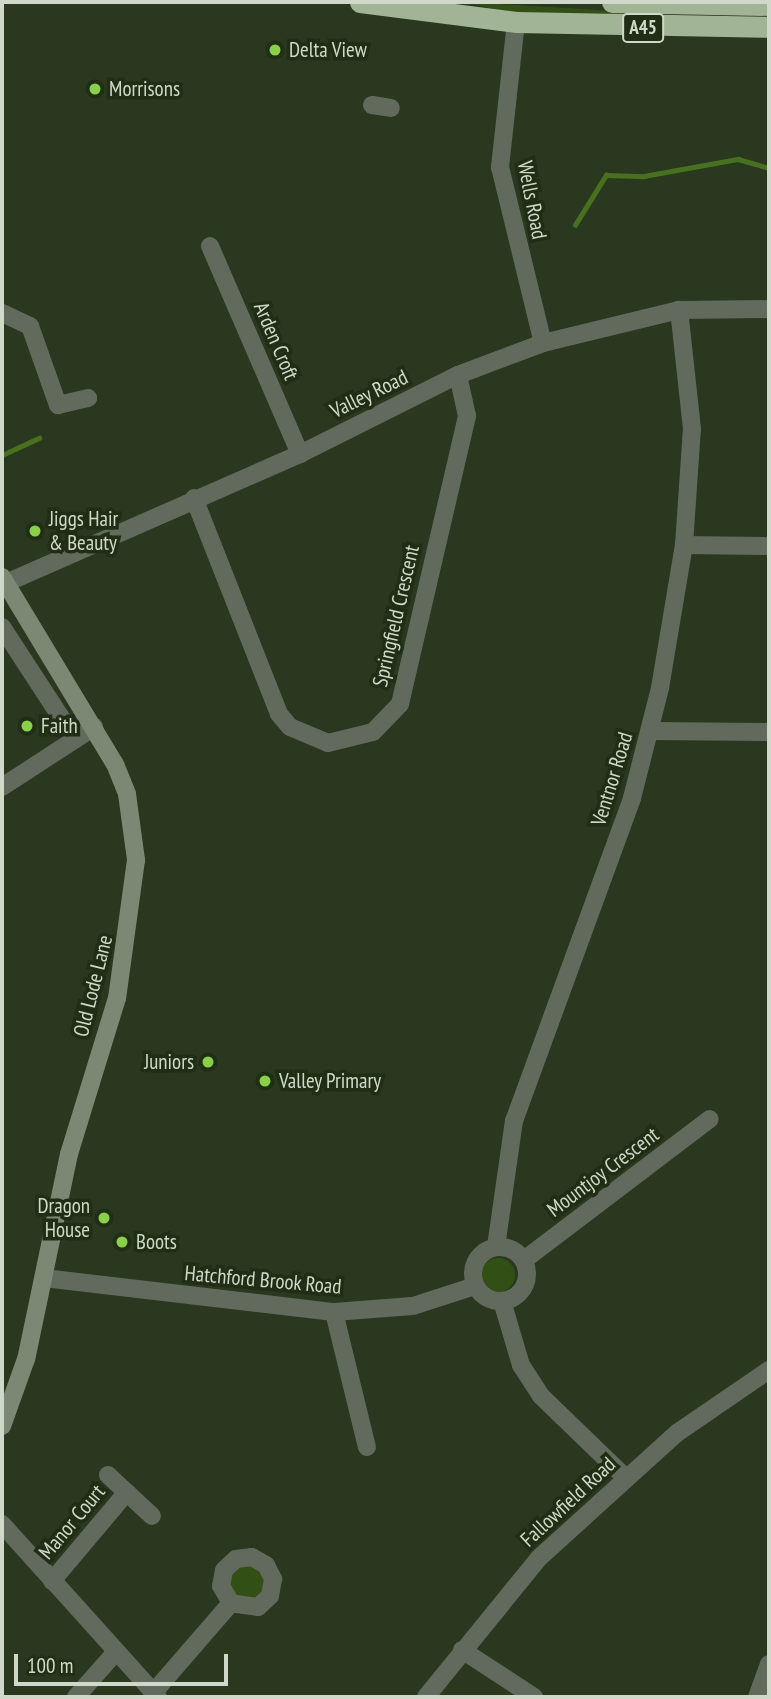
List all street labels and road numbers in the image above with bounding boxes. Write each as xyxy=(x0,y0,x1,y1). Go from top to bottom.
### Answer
road number: A45 xyxy=(622,12,664,44)
street label: Wells Road xyxy=(512,159,552,241)
street label: Arden Croft xyxy=(248,298,304,384)
street label: Valley Road xyxy=(326,364,412,424)
street label: Springfield Crescent xyxy=(367,543,425,689)
street label: Ventnor Road xyxy=(586,729,638,829)
street label: Old Lode Lane xyxy=(68,933,118,1039)
street label: Mountjoy Crescent xyxy=(542,1122,664,1222)
street label: Hatchford Brook Road xyxy=(183,1261,343,1299)
street label: Fallowfield Road xyxy=(515,1452,621,1552)
street label: Manor Court xyxy=(34,1480,110,1564)

